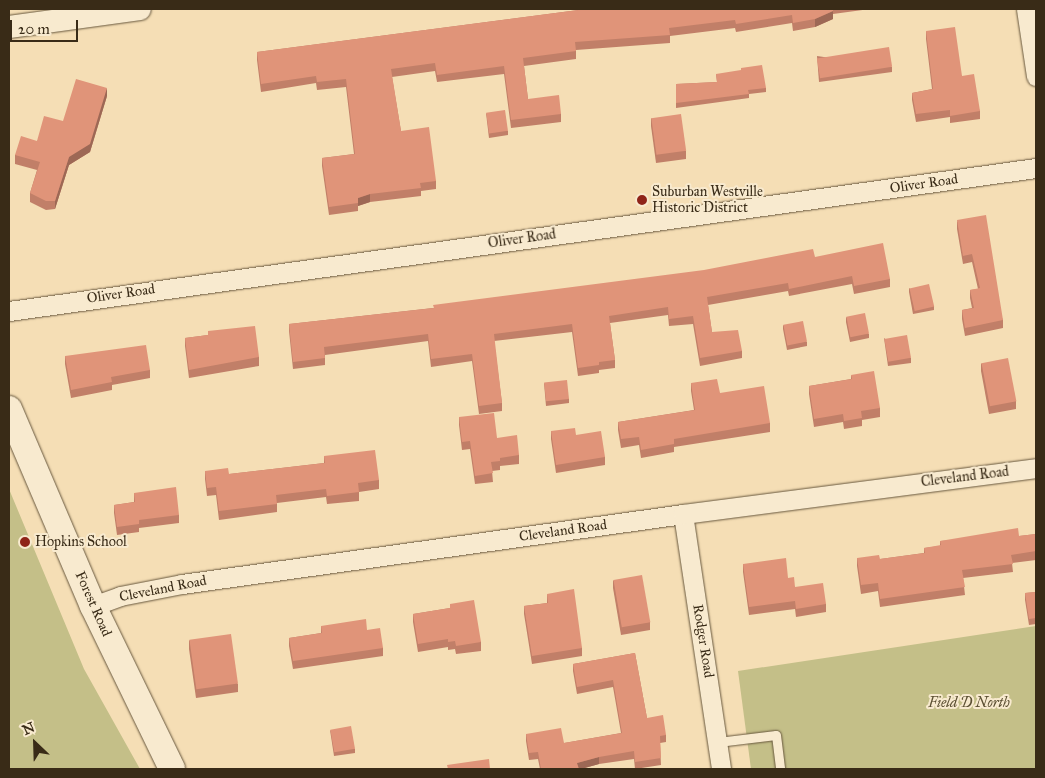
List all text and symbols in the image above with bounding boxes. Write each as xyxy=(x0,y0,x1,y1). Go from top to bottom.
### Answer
scale bar xyxy=(12,10,80,42)
text: 20 m xyxy=(18,20,50,38)
street label: Oliver Road xyxy=(889,171,959,197)
place label: Suburban Westville Historic District xyxy=(652,184,763,216)
marker: Suburban Westville Historic District xyxy=(636,194,648,206)
street label: Oliver Road xyxy=(487,226,557,252)
street label: Oliver Road xyxy=(86,281,156,307)
street label: Cleveland Road xyxy=(920,463,1010,491)
street label: Cleveland Road xyxy=(518,517,608,545)
place label: Hopkins School xyxy=(35,534,127,550)
marker: Hopkins School xyxy=(19,536,31,548)
street label: Forest Road xyxy=(71,569,115,639)
street label: Cleveland Road xyxy=(118,572,208,606)
street label: Rodger Road xyxy=(689,603,717,679)
park label: Field D North xyxy=(928,695,1010,711)
north arrow xyxy=(10,718,60,768)
text: N xyxy=(20,719,38,739)

